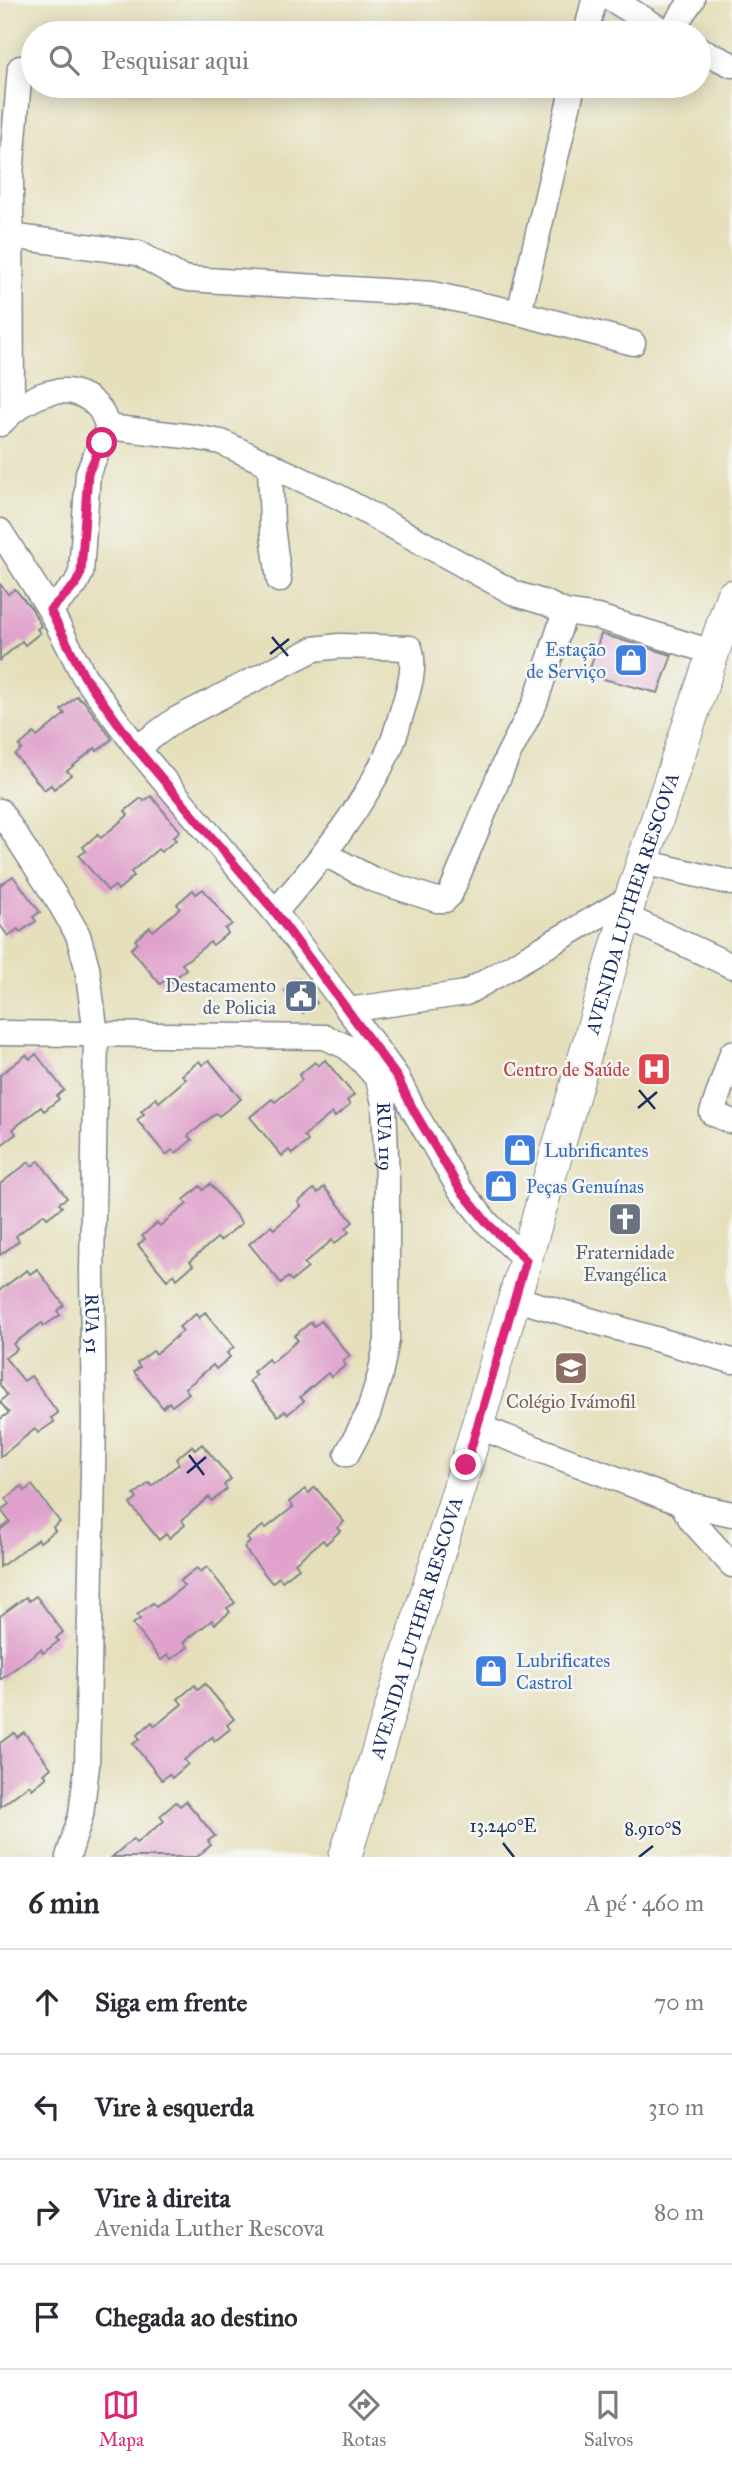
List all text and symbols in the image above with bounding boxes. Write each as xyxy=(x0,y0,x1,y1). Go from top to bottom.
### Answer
search box xyxy=(21,21,711,98)
icon: search xyxy=(45,41,83,79)
text: Pesquisar aqui xyxy=(101,44,249,76)
route start xyxy=(86,427,117,458)
place label: Estação de Serviço xyxy=(526,638,606,683)
shop icon: Estação de Serviço xyxy=(612,641,650,679)
street label: AVENIDA LUTHER RESCOVA xyxy=(580,769,684,1038)
place label: Destacamento de Policia xyxy=(165,974,277,1019)
public building icon: Destacamento de Policia xyxy=(282,977,320,1015)
hospital icon: Centro de Saúde xyxy=(635,1050,673,1088)
place label: Centro de Saúde xyxy=(503,1058,630,1081)
street label: RUA 119 xyxy=(372,1102,398,1171)
shop icon: Lubrificantes xyxy=(501,1131,539,1169)
place label: Lubrificantes xyxy=(544,1139,649,1162)
shop icon: Peças Genuínas xyxy=(482,1167,520,1205)
place label: Peças Genuínas xyxy=(526,1175,644,1198)
church icon: Fraternidade Evangélica xyxy=(606,1200,644,1238)
place label: Fraternidade Evangélica xyxy=(575,1241,675,1287)
street label: RUA 51 xyxy=(80,1293,104,1354)
school or university icon: Colégio Ivámofil xyxy=(552,1349,590,1387)
place label: Colégio Ivámofil xyxy=(506,1390,637,1414)
route end xyxy=(450,1449,481,1480)
street label: AVENIDA LUTHER RESCOVA xyxy=(365,1494,468,1763)
place label: Lubrificates Castrol xyxy=(516,1649,610,1694)
shop icon: Lubrificates Castrol xyxy=(472,1652,510,1690)
text: 13.240°E xyxy=(470,1815,537,1837)
text: 8.910°S xyxy=(624,1818,682,1840)
text: 6 min xyxy=(28,1885,100,1921)
text: A pé · 460 m xyxy=(585,1889,704,1917)
icon: ahead xyxy=(28,1983,66,2021)
text: Siga em frente xyxy=(95,1986,247,2018)
text: 70 m xyxy=(654,1988,704,2016)
icon: left xyxy=(28,2088,66,2126)
text: Vire à esquerda xyxy=(95,2091,254,2123)
text: 310 m xyxy=(648,2093,704,2121)
text: Vire à direita xyxy=(95,2182,231,2214)
icon: right xyxy=(28,2193,66,2231)
text: 80 m xyxy=(654,2198,704,2226)
text: Avenida Luther Rescova xyxy=(95,2214,324,2242)
icon: arrive xyxy=(28,2298,66,2336)
text: Chegada ao destino xyxy=(95,2301,298,2333)
tab: Mapa xyxy=(99,2386,144,2451)
tab: Rotas xyxy=(342,2386,386,2451)
tab: Salvos xyxy=(584,2386,633,2451)

